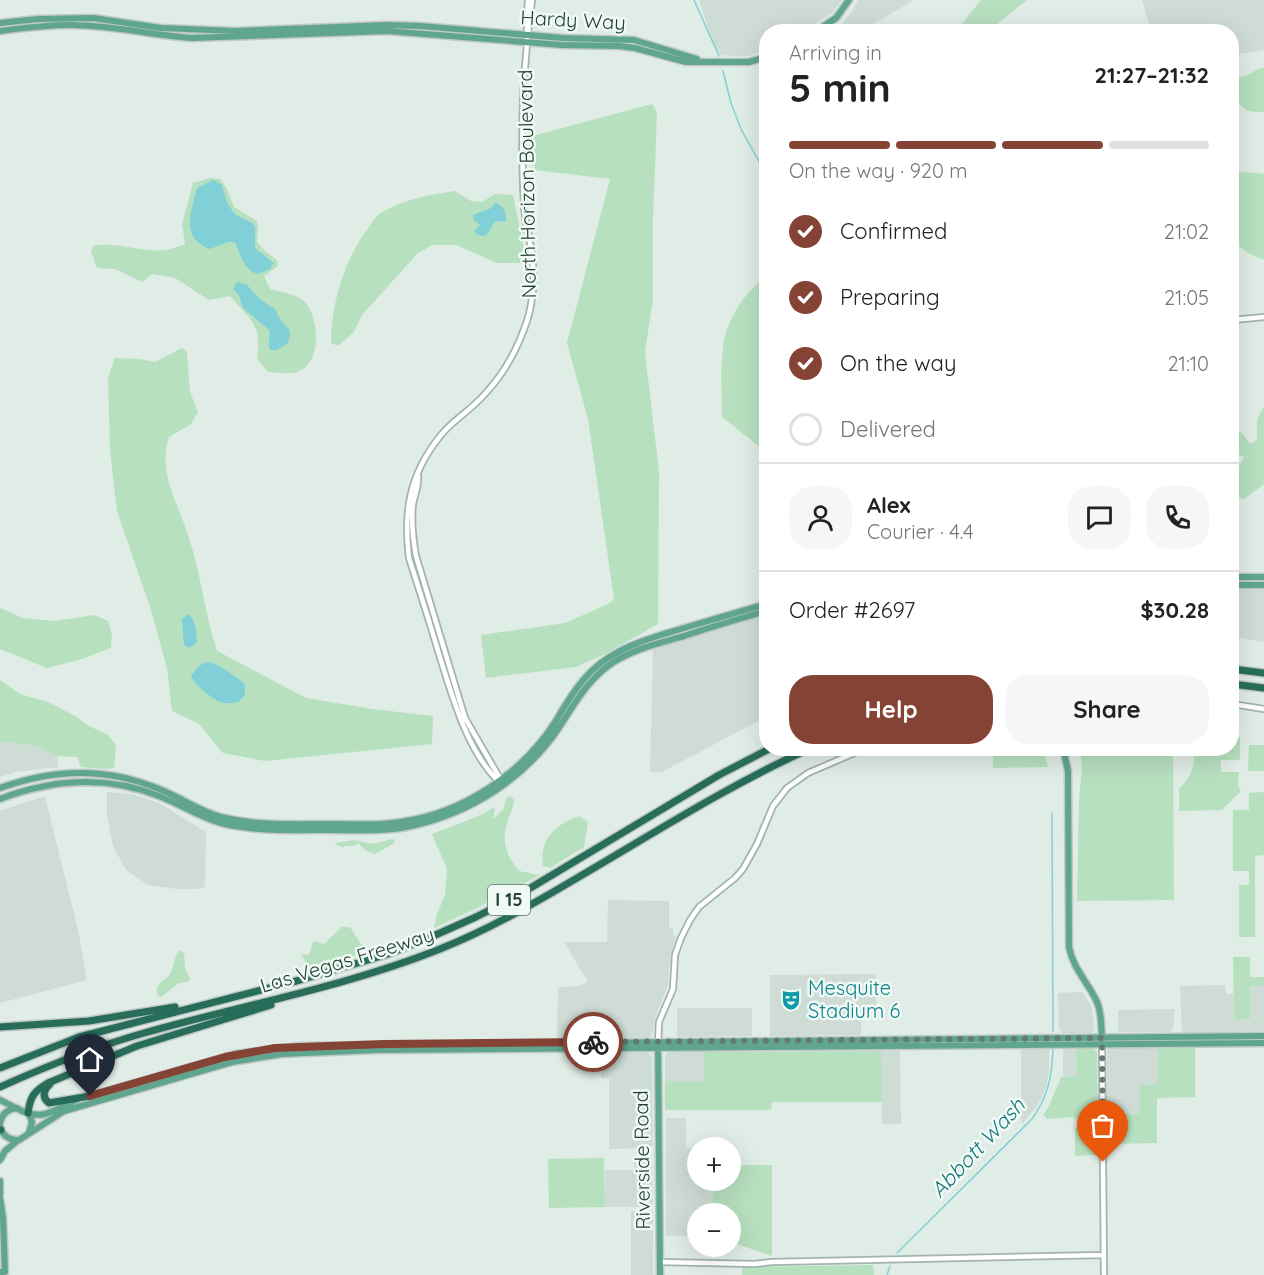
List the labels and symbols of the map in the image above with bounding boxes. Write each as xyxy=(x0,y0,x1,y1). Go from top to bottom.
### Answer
street label: Hardy Way xyxy=(520,4,626,35)
street label: North Horizon Boulevard xyxy=(512,69,541,299)
road number: I 15 xyxy=(488,885,530,915)
street label: Las Vegas Freeway xyxy=(257,921,437,998)
place label: Mesquite Stadium 6 xyxy=(808,975,901,1023)
theatre icon: Mesquite Stadium 6 xyxy=(779,988,803,1012)
courier xyxy=(563,1012,623,1072)
pin xyxy=(64,1034,115,1096)
street label: Riverside Road xyxy=(628,1090,655,1230)
water label: Abbott Wash xyxy=(925,1091,1031,1202)
pin xyxy=(1077,1100,1128,1162)

